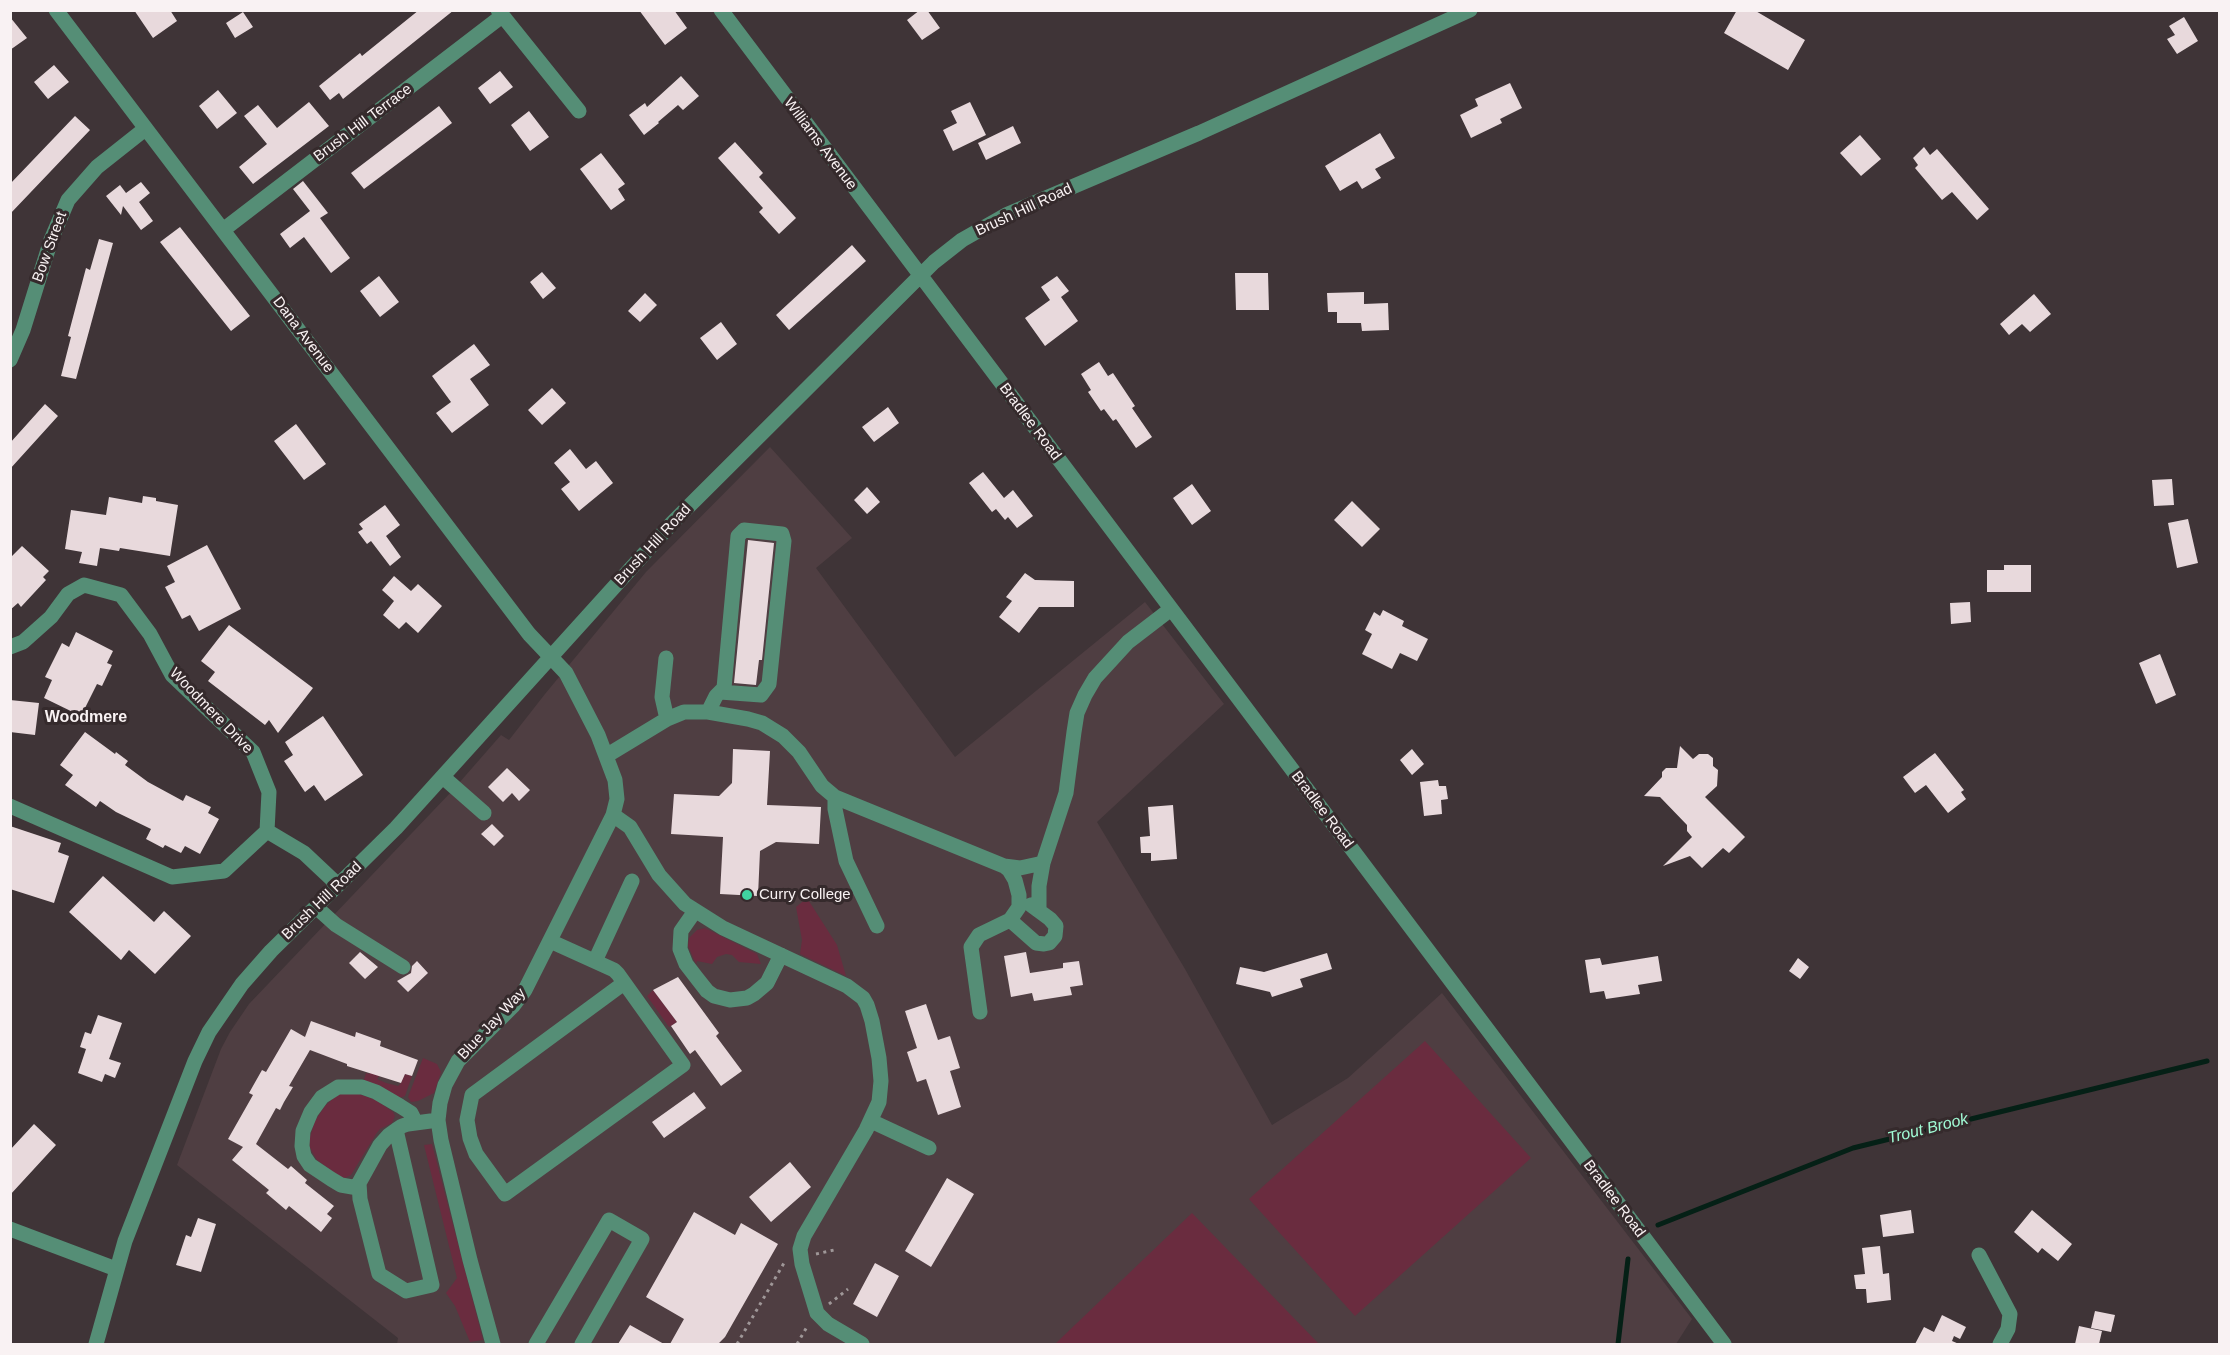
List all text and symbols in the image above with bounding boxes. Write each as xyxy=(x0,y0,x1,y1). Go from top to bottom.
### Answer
street label: Brush Hill Terrace xyxy=(310,80,416,166)
street label: Williams Avenue xyxy=(780,94,860,194)
street label: Brush Hill Road xyxy=(973,180,1075,240)
street label: Bow Street xyxy=(29,209,71,285)
street label: Dana Avenue xyxy=(269,293,337,377)
street label: Bradlee Road xyxy=(995,380,1065,464)
street label: Brush Hill Road xyxy=(611,501,695,589)
street label: Woodmere Drive xyxy=(166,664,256,758)
district label: Woodmere xyxy=(45,708,127,728)
street label: Bradlee Road xyxy=(1287,768,1357,852)
street label: Brush Hill Road xyxy=(278,858,366,944)
place label: Curry College xyxy=(759,886,851,904)
marker: Curry College xyxy=(740,888,754,902)
street label: Blue Jay Way xyxy=(454,985,530,1063)
water label: Trout Brook xyxy=(1886,1110,1970,1148)
street label: Bradlee Road xyxy=(1579,1157,1649,1241)

